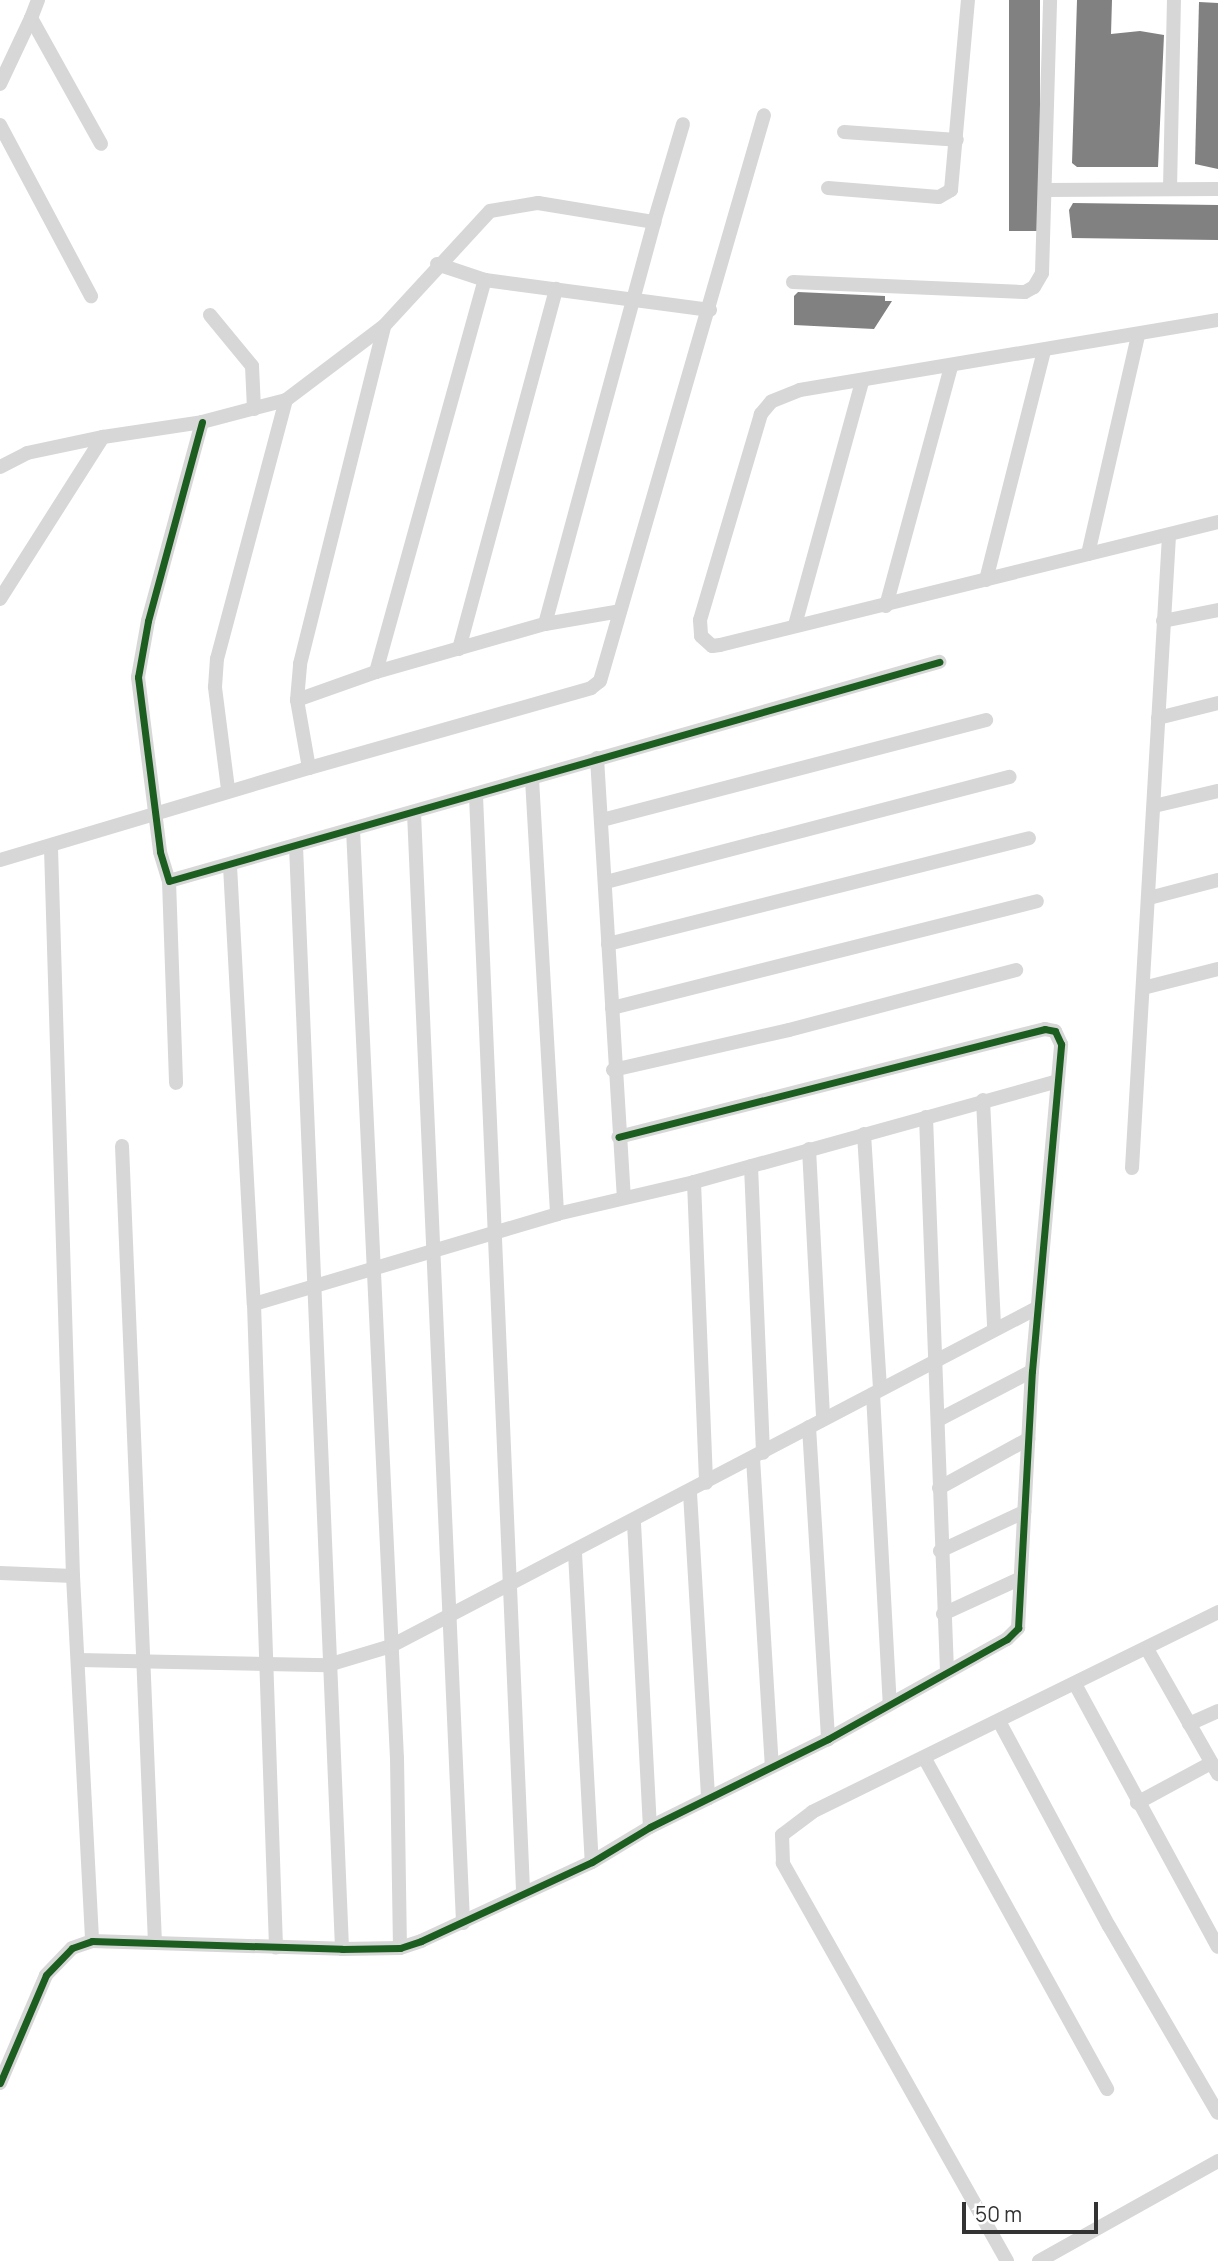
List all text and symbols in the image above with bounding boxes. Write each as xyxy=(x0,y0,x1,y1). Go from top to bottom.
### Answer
scale bar xyxy=(966,2188,1102,2232)
text: 50 m xyxy=(975,2200,1022,2228)

